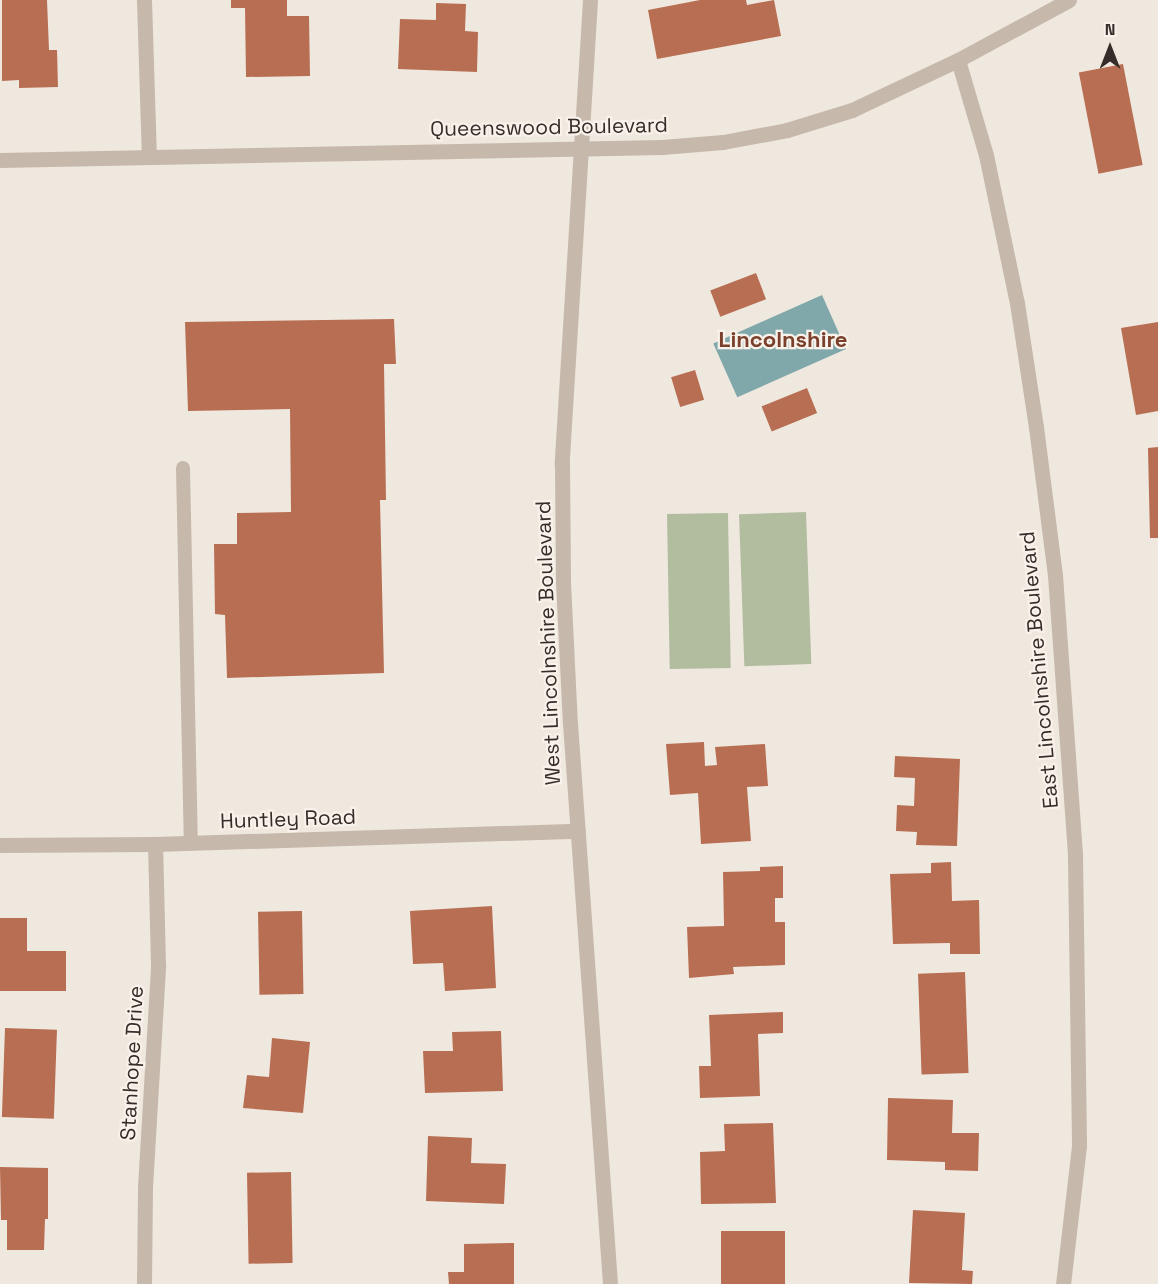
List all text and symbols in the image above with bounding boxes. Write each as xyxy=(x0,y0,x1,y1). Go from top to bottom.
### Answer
north arrow xyxy=(1080,18,1140,78)
text: N xyxy=(1105,19,1115,40)
street label: Queenswood Boulevard xyxy=(430,112,668,142)
district label: Lincolnshire xyxy=(718,327,848,353)
street label: West Lincolnshire Boulevard xyxy=(530,500,566,786)
street label: East Lincolnshire Boulevard xyxy=(1014,530,1064,810)
street label: Huntley Road xyxy=(219,804,357,834)
street label: Stanhope Drive xyxy=(115,985,149,1141)

